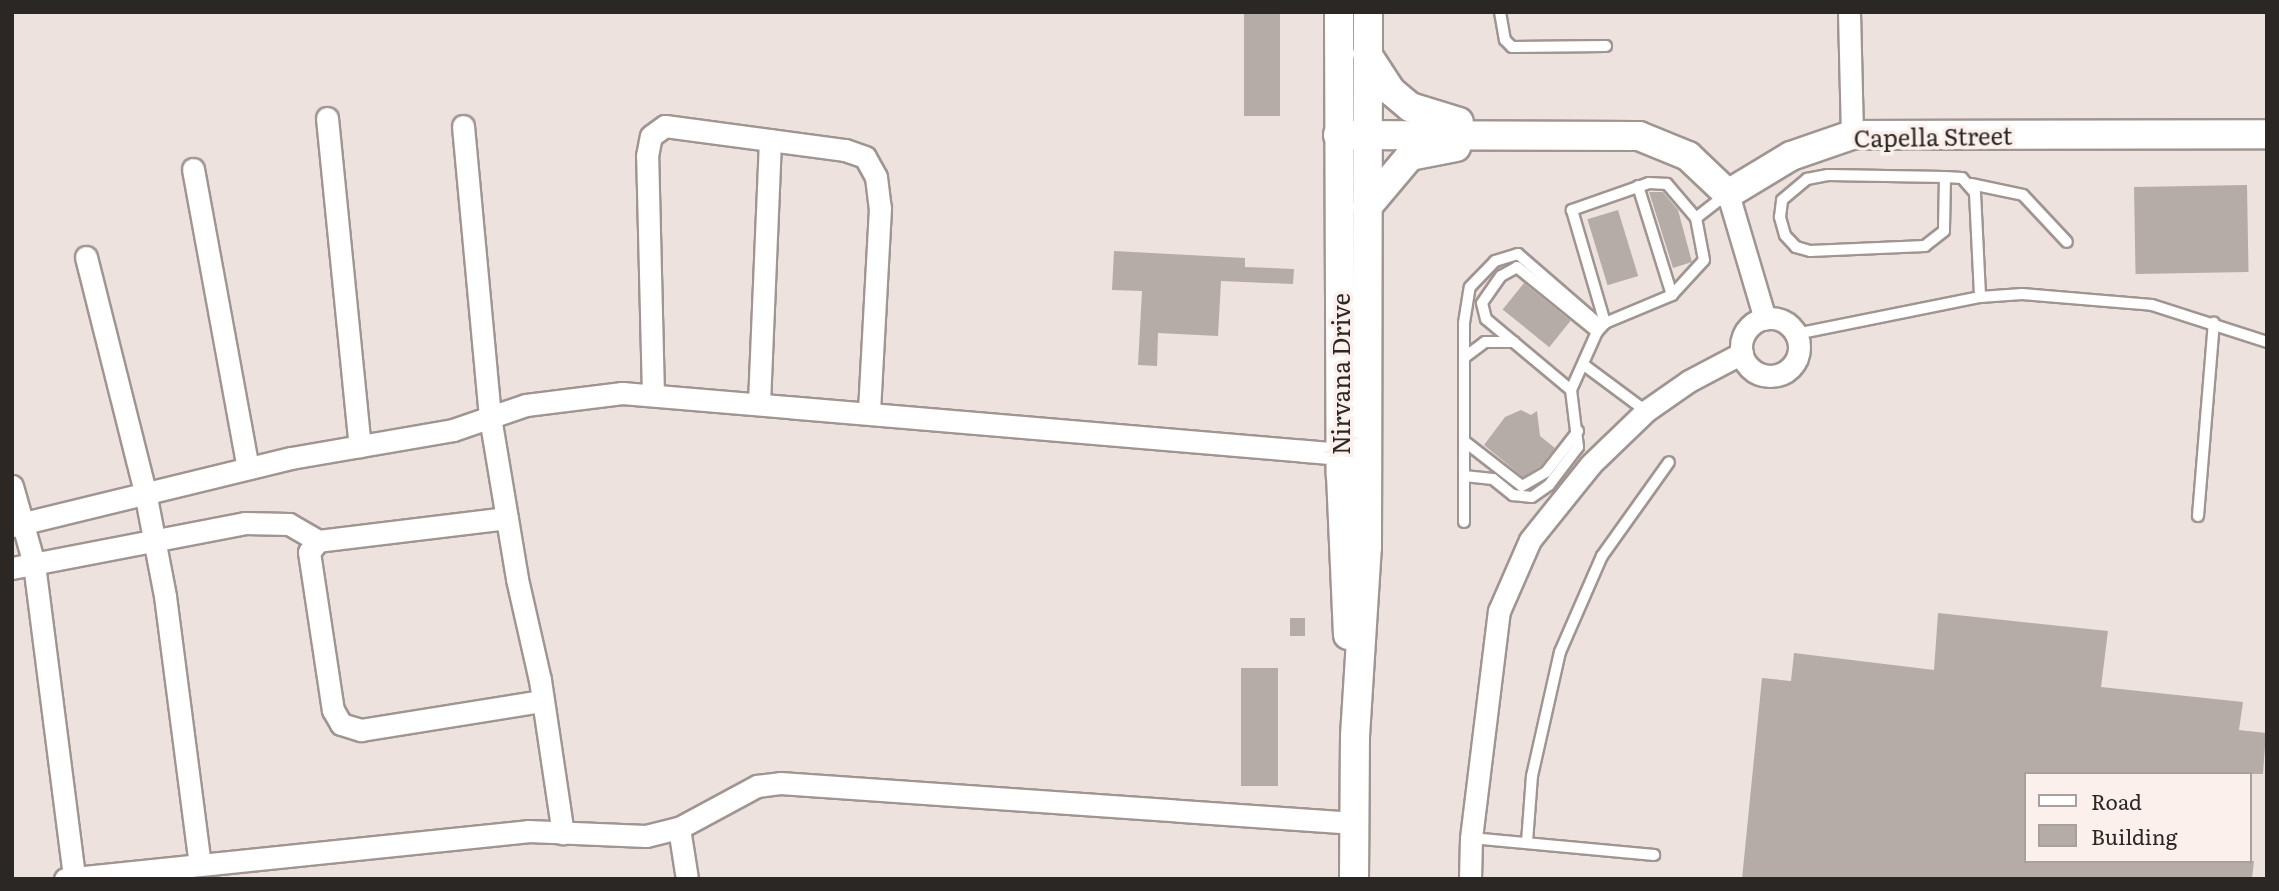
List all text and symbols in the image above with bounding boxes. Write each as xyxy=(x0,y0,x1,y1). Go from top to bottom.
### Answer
street label: Capella Street xyxy=(1853,120,2013,152)
street label: Nirvana Drive xyxy=(1326,293,1354,455)
legend xyxy=(2024,772,2251,863)
text: Road xyxy=(2091,785,2142,816)
text: Building xyxy=(2091,820,2177,851)

